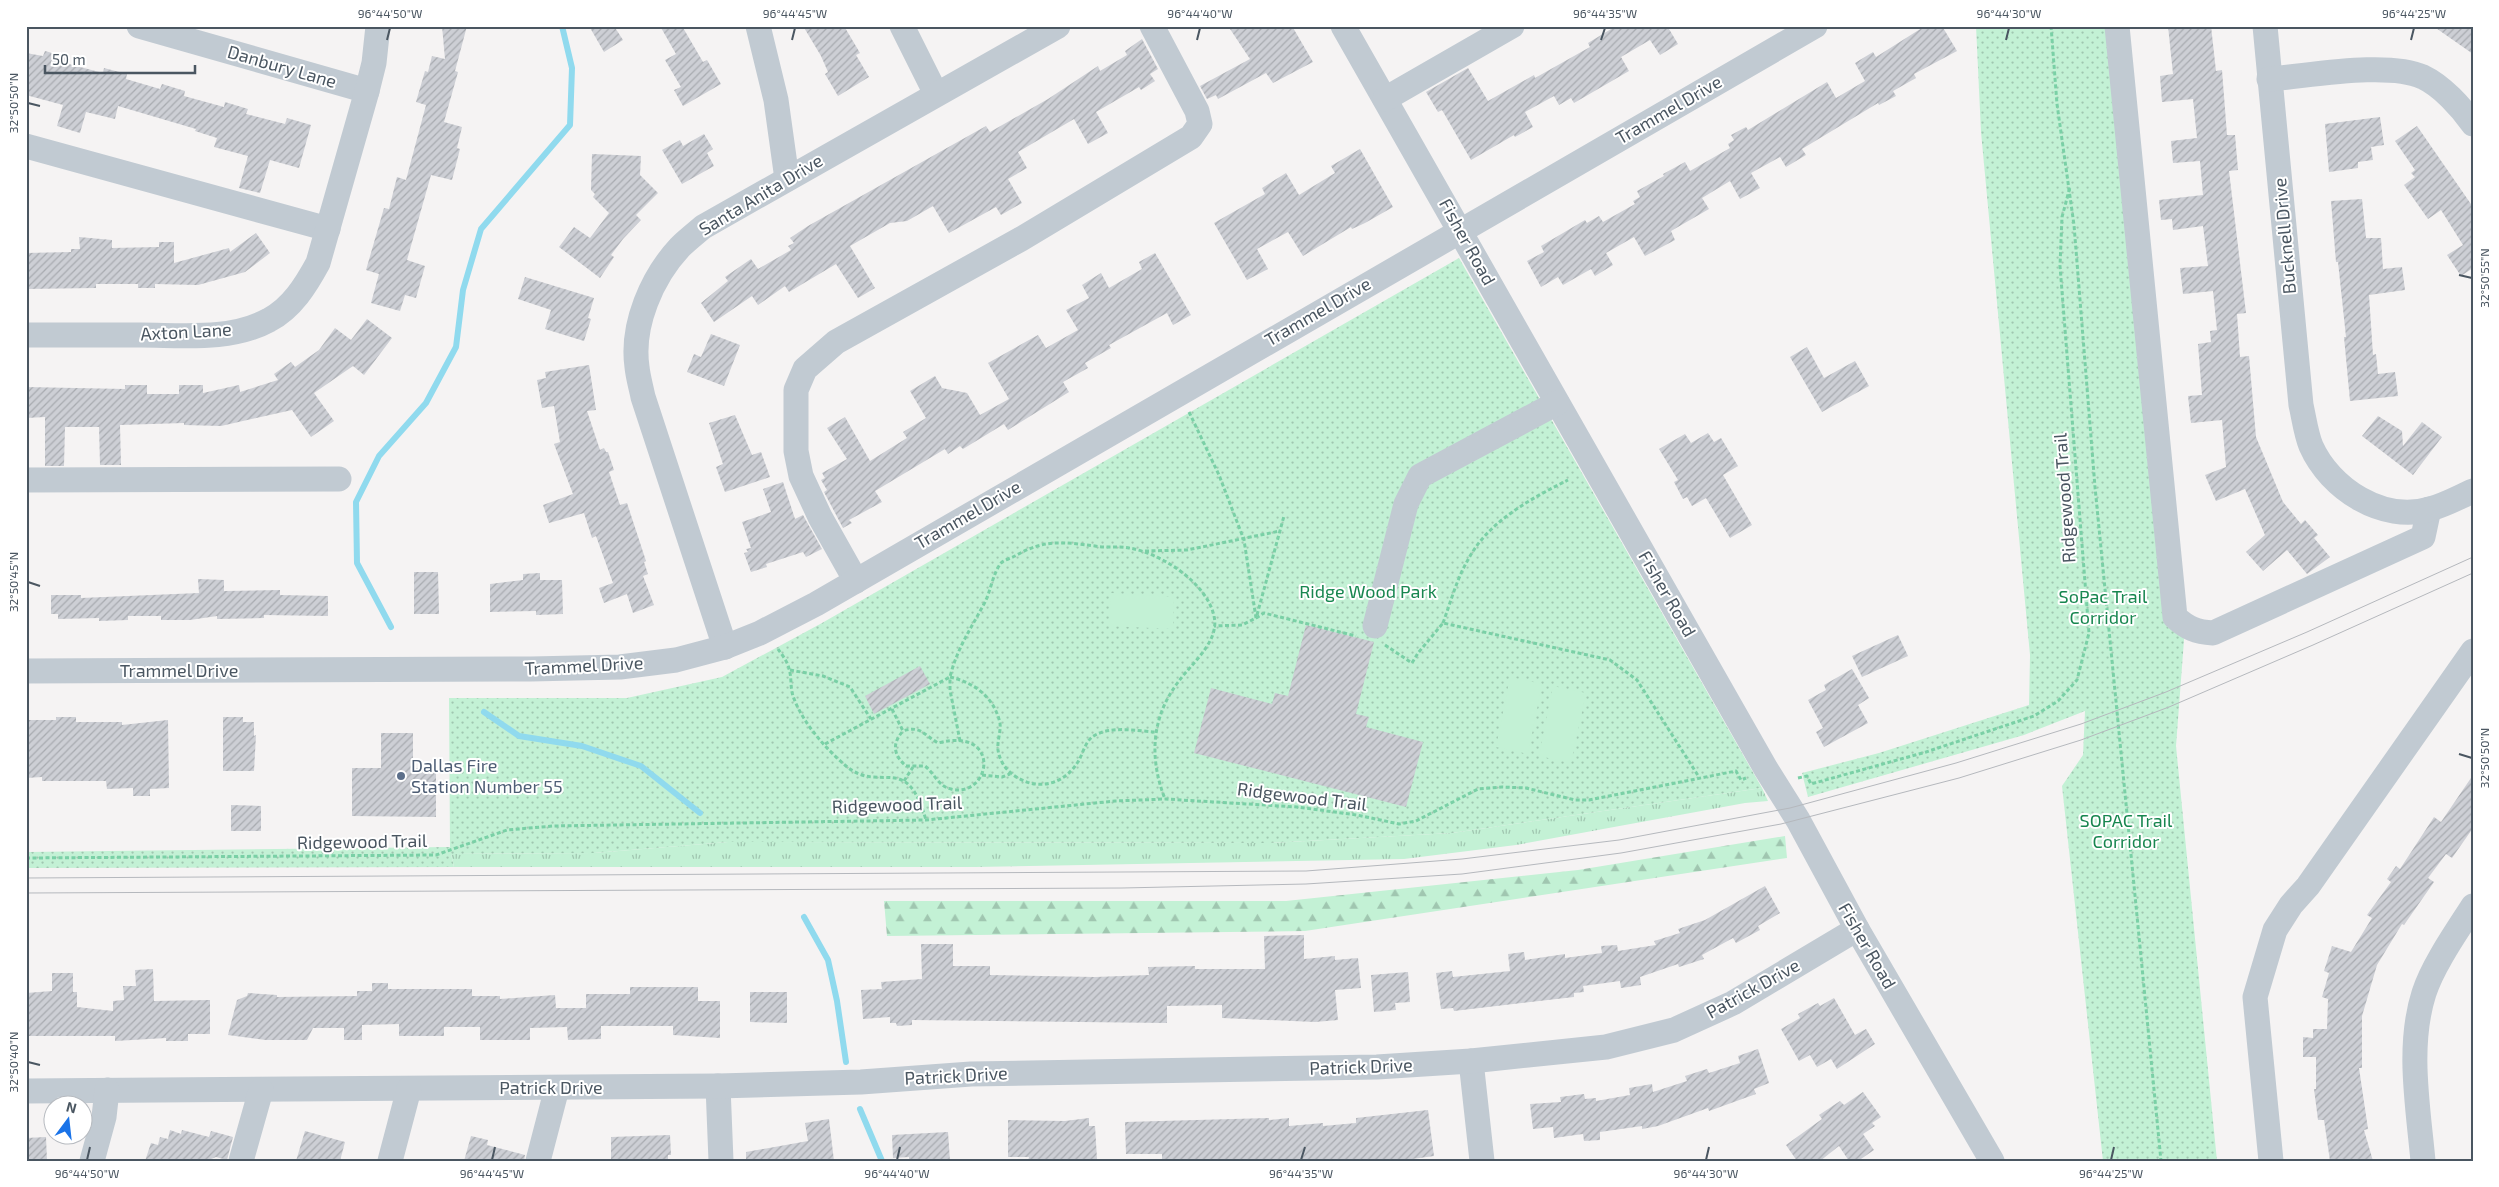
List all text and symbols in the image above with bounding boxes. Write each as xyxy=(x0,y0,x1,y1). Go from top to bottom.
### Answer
text: 96°44'50"W xyxy=(358,6,422,20)
text: 96°44'45"W xyxy=(763,6,827,20)
text: 96°44'40"W xyxy=(1167,6,1233,20)
text: 96°44'35"W xyxy=(1573,6,1637,20)
text: 96°44'30"W xyxy=(1977,6,2041,20)
text: 96°44'25"W xyxy=(2382,6,2446,20)
street label: Danbury Lane xyxy=(225,40,339,92)
scale bar xyxy=(45,42,195,74)
text: 50 m xyxy=(52,50,86,68)
street label: Trammel Drive xyxy=(1612,70,1725,148)
text: 32°50'50"N xyxy=(6,73,20,133)
street label: Santa Anita Drive xyxy=(695,149,826,240)
street label: Bucknell Drive xyxy=(2268,177,2300,295)
street label: Fisher Road xyxy=(1435,194,1501,289)
text: 32°50'55"N xyxy=(2477,248,2491,308)
street label: Trammel Drive xyxy=(1261,272,1374,350)
street label: Axton Lane xyxy=(140,318,232,344)
street label: Ridgewood Trail xyxy=(2048,432,2080,564)
street label: Trammel Drive xyxy=(911,475,1024,553)
street label: Fisher Road xyxy=(1634,547,1701,640)
text: 32°50'45"N xyxy=(6,552,20,612)
park label: Ridge Wood Park xyxy=(1299,580,1437,602)
park label: SoPac Trail Corridor xyxy=(2059,585,2148,628)
street label: Trammel Drive xyxy=(524,651,644,679)
street label: Trammel Drive xyxy=(120,659,238,681)
text: 32°50'50"N xyxy=(2477,728,2491,788)
place label: Dallas Fire Station Number 55 xyxy=(411,754,563,797)
marker: Dallas Fire Station Number 55 xyxy=(395,770,407,782)
street label: Ridgewood Trail xyxy=(1236,777,1369,815)
street label: Ridgewood Trail xyxy=(831,791,963,817)
park label: SOPAC Trail Corridor xyxy=(2080,809,2173,852)
street label: Ridgewood Trail xyxy=(297,829,428,853)
street label: Fisher Road xyxy=(1834,899,1901,992)
street label: Patrick Drive xyxy=(1702,953,1803,1023)
text: 32°50'40"N xyxy=(6,1031,20,1093)
street label: Patrick Drive xyxy=(1309,1053,1413,1079)
street label: Patrick Drive xyxy=(904,1061,1008,1089)
street label: Patrick Drive xyxy=(499,1076,603,1098)
north arrow xyxy=(42,1094,92,1144)
text: N xyxy=(64,1097,79,1116)
text: 96°44'50"W xyxy=(55,1166,119,1180)
text: 96°44'45"W xyxy=(460,1166,524,1180)
text: 96°44'40"W xyxy=(864,1166,930,1180)
text: 96°44'35"W xyxy=(1269,1166,1333,1180)
text: 96°44'30"W xyxy=(1674,1166,1738,1180)
text: 96°44'25"W xyxy=(2079,1166,2143,1180)

